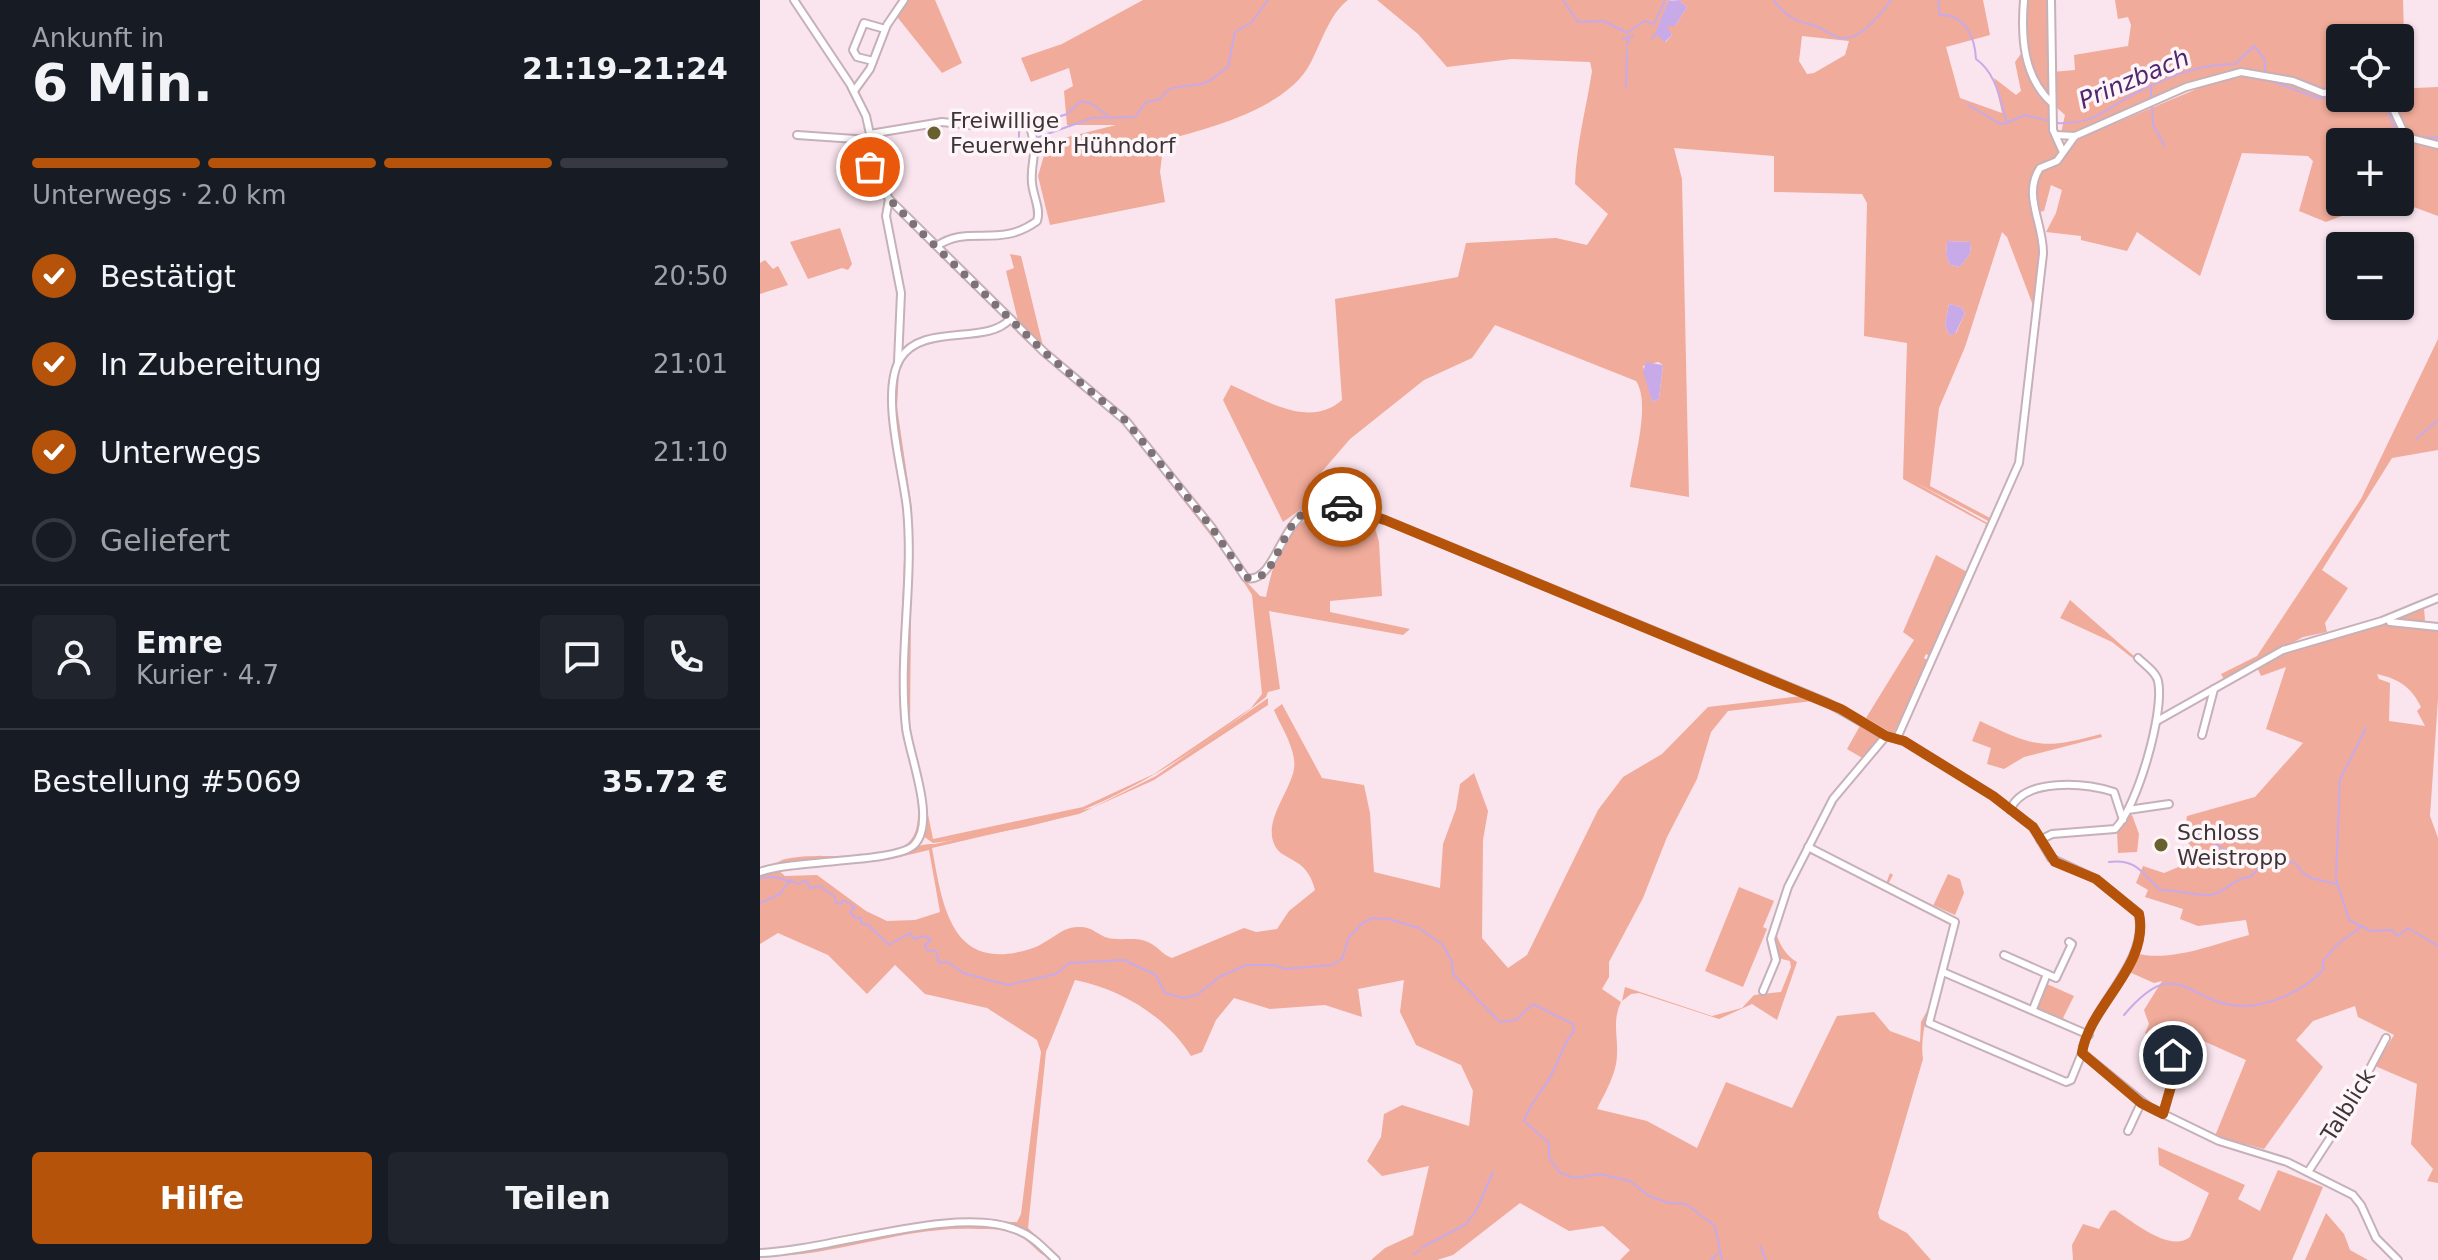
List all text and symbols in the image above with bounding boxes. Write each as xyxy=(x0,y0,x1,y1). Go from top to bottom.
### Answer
text: Ankunft in xyxy=(32,23,164,53)
map controls xyxy=(2326,24,2414,320)
button: locate xyxy=(2326,24,2414,112)
water label: Prinzbach xyxy=(2075,43,2193,115)
text: 21:19–21:24 xyxy=(522,51,728,86)
text: 6 Min. xyxy=(32,53,213,113)
place label: Freiwillige Feuerwehr Hühndorf xyxy=(950,108,1177,158)
marker: Freiwillige Feuerwehr Hühndorf xyxy=(925,124,943,142)
button: + xyxy=(2326,128,2414,216)
pin xyxy=(836,133,904,201)
icon: bag xyxy=(848,145,892,189)
text: Unterwegs · 2.0 km xyxy=(32,180,287,210)
button: − xyxy=(2326,232,2414,320)
icon: check xyxy=(32,254,76,298)
text: Bestätigt xyxy=(100,259,236,294)
text: 20:50 xyxy=(653,261,728,291)
icon: check xyxy=(32,342,76,386)
text: In Zubereitung xyxy=(100,347,322,382)
text: 21:01 xyxy=(653,349,728,379)
icon: check xyxy=(32,430,76,474)
text: Unterwegs xyxy=(100,435,261,470)
text: 21:10 xyxy=(653,437,728,467)
courier xyxy=(1302,467,1382,547)
icon: car xyxy=(1320,485,1364,529)
text: Geliefert xyxy=(100,523,230,558)
button: person xyxy=(32,615,116,699)
button: chat xyxy=(540,615,624,699)
button: phone xyxy=(644,615,728,699)
text: Emre xyxy=(136,625,223,660)
text: Kurier · 4.7 xyxy=(136,660,279,690)
text: Bestellung #5069 xyxy=(32,764,302,799)
text: 35.72 € xyxy=(602,764,728,799)
place label: Schloss Weistropp xyxy=(2177,820,2287,870)
marker: Schloss Weistropp xyxy=(2152,836,2170,854)
pin xyxy=(2139,1021,2207,1089)
icon: home xyxy=(2151,1033,2195,1077)
street label: Talblick xyxy=(2316,1064,2380,1147)
button: Hilfe xyxy=(32,1152,372,1244)
button: Teilen xyxy=(388,1152,728,1244)

